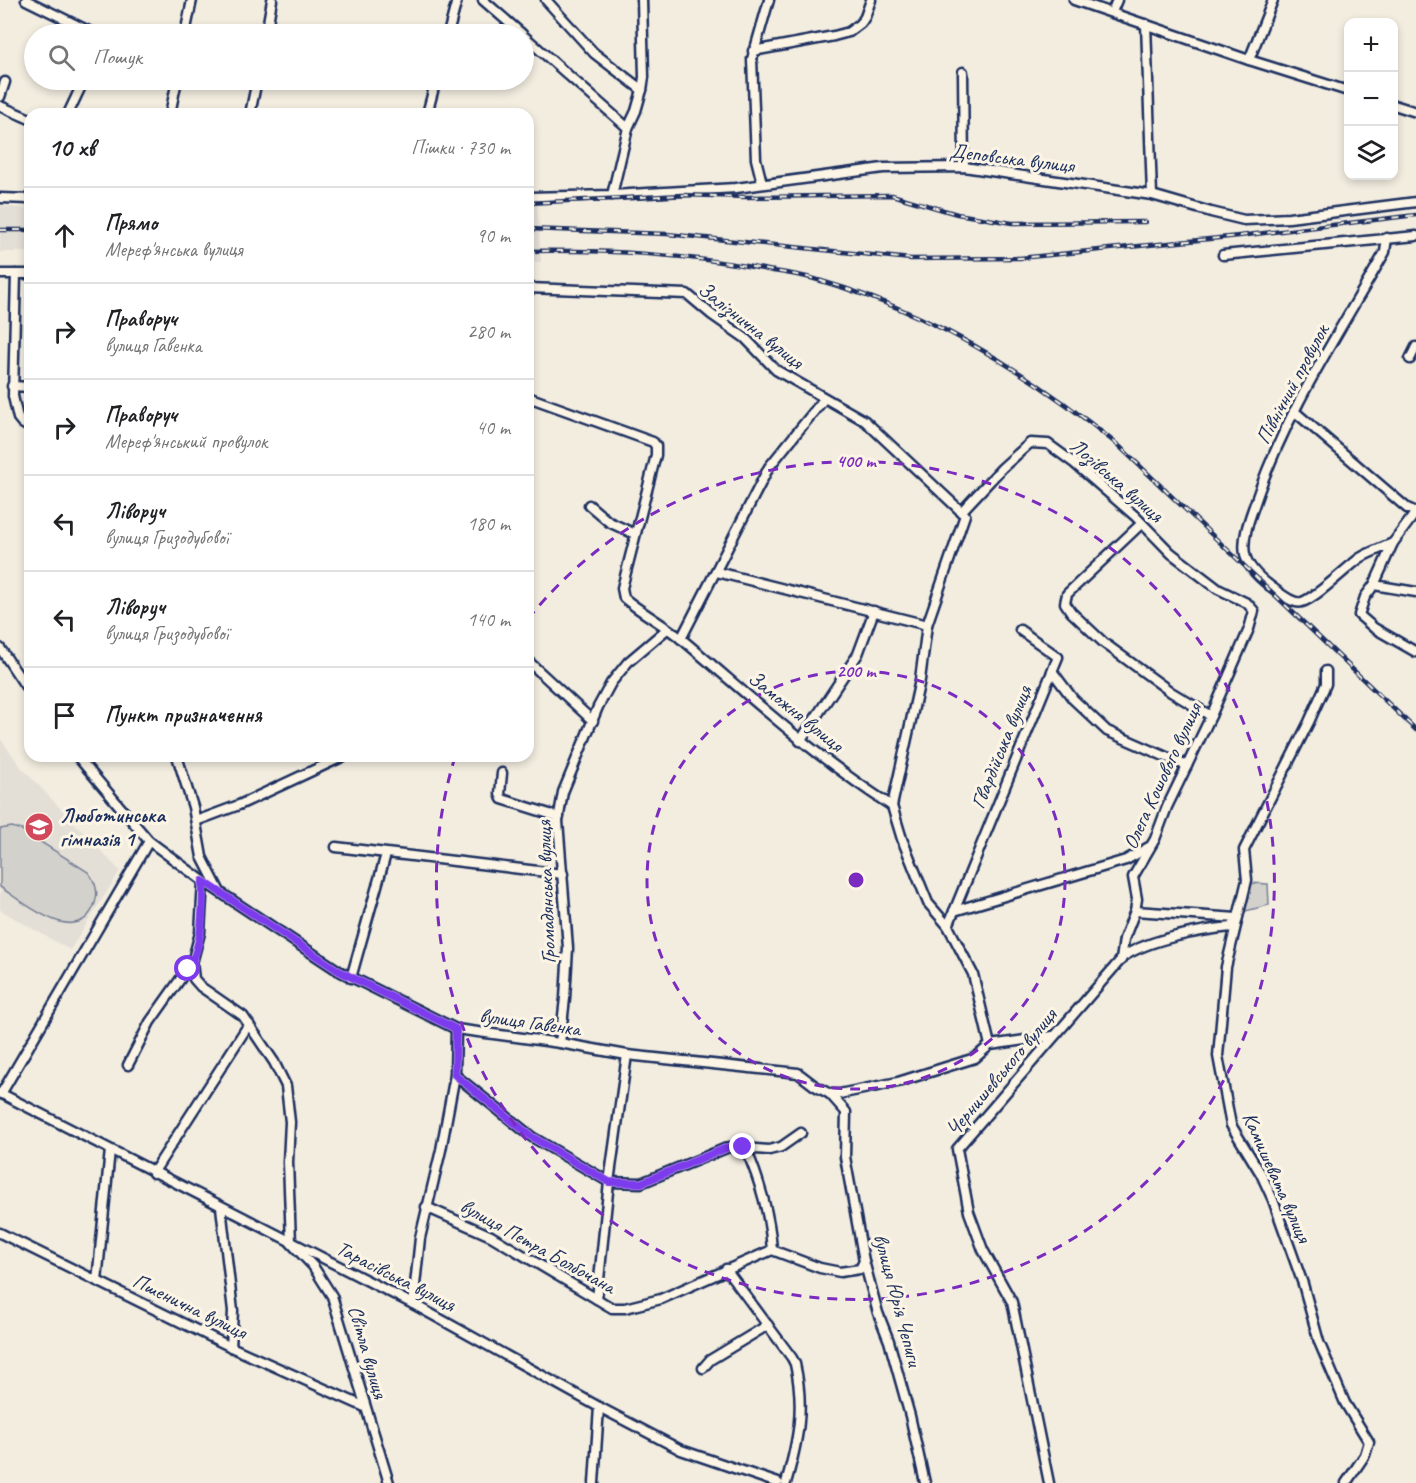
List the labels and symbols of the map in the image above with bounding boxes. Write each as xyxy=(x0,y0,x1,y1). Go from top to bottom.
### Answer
street label: Деповська вулиця xyxy=(948,137,1077,179)
street label: Залізнична вулиця xyxy=(693,276,810,376)
street label: Північний провулок xyxy=(1250,318,1335,448)
street label: Лозівська вулиця xyxy=(1064,432,1170,529)
text: 400 m xyxy=(837,450,877,472)
text: 200 m xyxy=(837,660,877,682)
street label: Заможня вулиця xyxy=(743,665,850,758)
street label: Гвардійська вулиця xyxy=(965,680,1038,812)
street label: Олега Кошового вулиця xyxy=(1117,697,1208,853)
place label: Люботинська гiмназiя 1 xyxy=(60,802,166,852)
school or university icon: Люботинська гiмназiя 1 xyxy=(23,811,55,843)
street label: Громадянська вулиця xyxy=(530,818,562,964)
centre of rings xyxy=(846,870,866,890)
route start xyxy=(174,955,200,981)
street label: вулиця Гавенка xyxy=(478,1002,584,1042)
street label: Чернишевського вулиця xyxy=(940,1002,1063,1141)
street label: Камишевата вулиця xyxy=(1237,1108,1318,1248)
route end xyxy=(729,1133,755,1159)
street label: вулиця Петра Болбочана xyxy=(456,1193,622,1301)
street label: вулиця Юрія Чепиги xyxy=(868,1231,928,1370)
street label: Тарасівська вулиця xyxy=(332,1235,461,1318)
street label: Пшенична вулиця xyxy=(129,1267,253,1346)
street label: Світла вулиця xyxy=(342,1302,394,1403)

